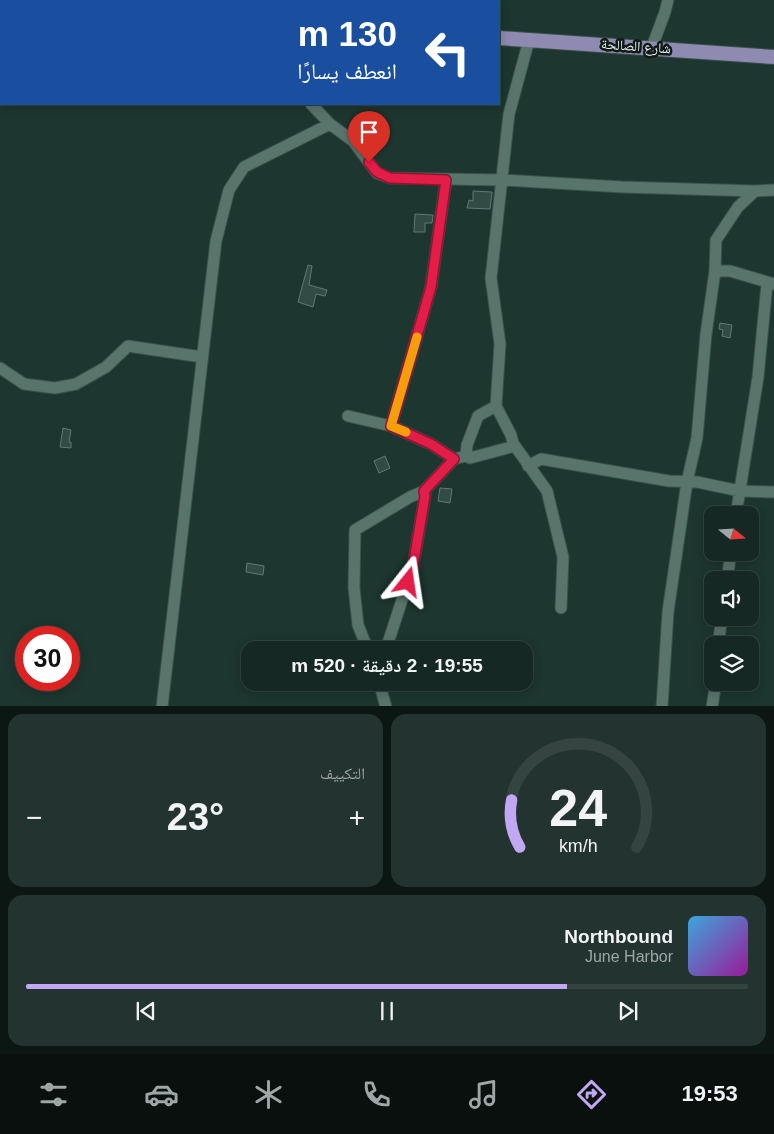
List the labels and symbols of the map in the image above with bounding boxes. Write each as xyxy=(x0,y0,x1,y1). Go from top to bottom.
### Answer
street label: شارع الصالحة xyxy=(600,36,671,58)
pin xyxy=(348,111,390,162)
north arrow xyxy=(704,506,759,561)
position arrow xyxy=(381,555,433,607)
speed limit sign: 30 xyxy=(15,626,80,691)

